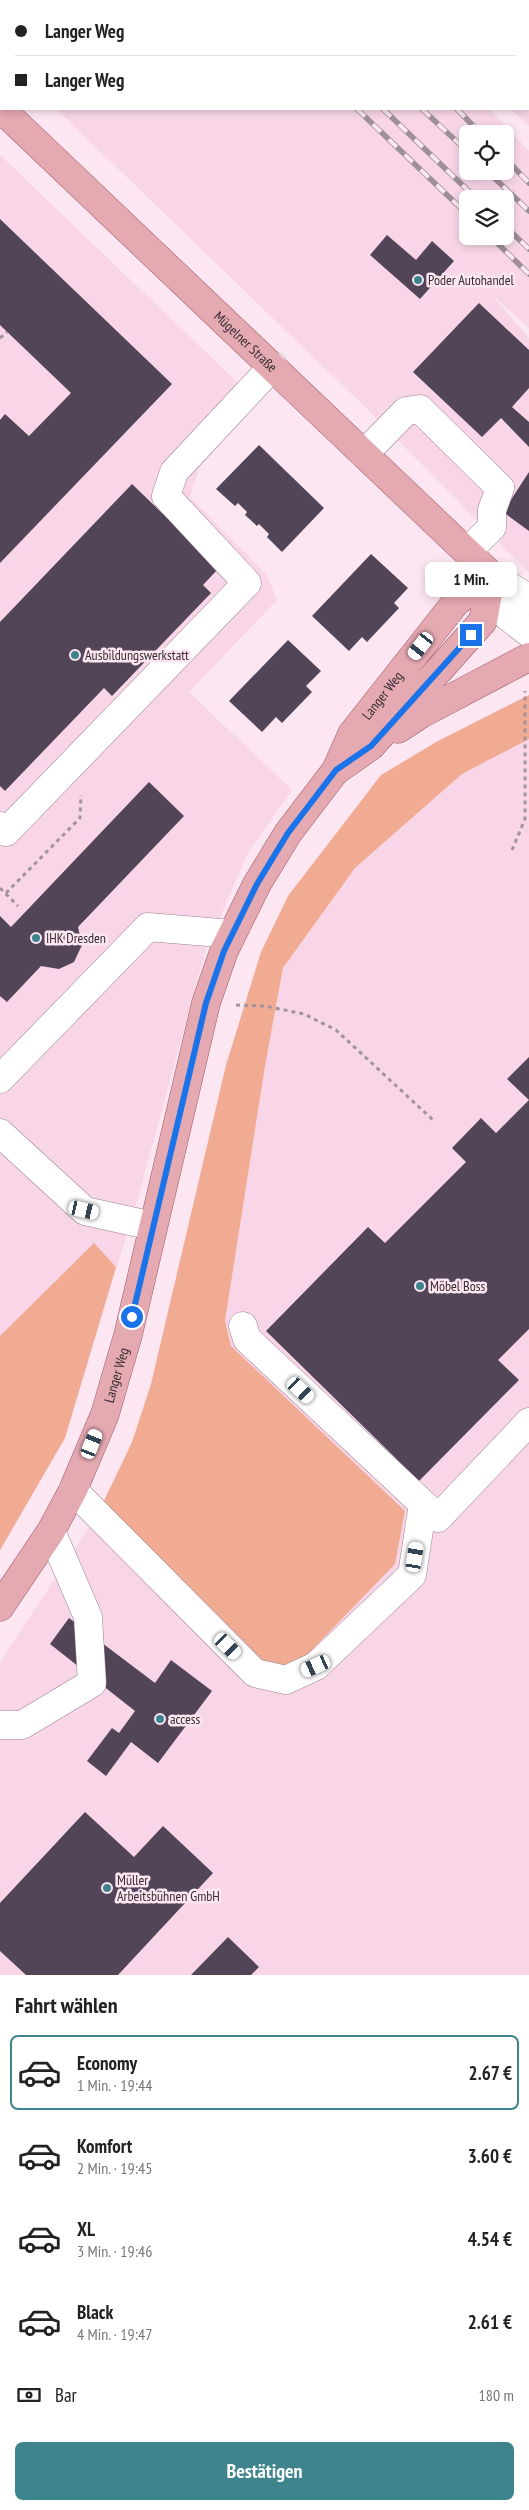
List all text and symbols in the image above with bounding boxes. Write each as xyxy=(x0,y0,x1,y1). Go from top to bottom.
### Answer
text: Langer Weg xyxy=(45,19,124,43)
text: Langer Weg xyxy=(45,68,124,92)
map controls xyxy=(459,125,514,245)
button: locate xyxy=(459,125,514,180)
button: layers xyxy=(459,190,514,245)
place label: Poder Autohandel xyxy=(428,271,514,289)
marker: Poder Autohandel xyxy=(412,274,424,286)
street label: Mügelner Straße xyxy=(210,307,281,376)
callout: 1 Min. xyxy=(425,562,517,598)
text: 1 Min. xyxy=(453,569,489,589)
route end xyxy=(460,624,482,646)
car xyxy=(405,630,436,662)
place label: Ausbildungswerkstatt xyxy=(85,646,189,664)
marker: Ausbildungswerkstatt xyxy=(69,649,81,661)
street label: Langer Weg xyxy=(358,668,407,723)
place label: IHK Dresden xyxy=(46,929,106,947)
marker: IHK Dresden xyxy=(30,932,42,944)
car xyxy=(67,1199,100,1221)
place label: Möbel Boss xyxy=(430,1277,485,1295)
marker: Möbel Boss xyxy=(414,1280,426,1292)
route start xyxy=(121,1306,143,1328)
street label: Langer Weg xyxy=(100,1345,133,1405)
car xyxy=(284,1374,317,1406)
car xyxy=(79,1427,104,1461)
car xyxy=(405,1541,424,1573)
car xyxy=(212,1630,243,1662)
car xyxy=(299,1653,332,1679)
place label: access xyxy=(170,1710,201,1728)
marker: access xyxy=(154,1713,166,1725)
place label: Müller Arbeitsbühnen GmbH xyxy=(117,1871,220,1905)
marker: Müller Arbeitsbühnen GmbH xyxy=(101,1882,113,1894)
text: Fahrt wählen xyxy=(15,1991,118,2019)
icon: car xyxy=(17,2050,62,2095)
text: Economy xyxy=(77,2051,137,2075)
text: 2.67 € xyxy=(469,2061,512,2085)
text: 1 Min. · 19:44 xyxy=(77,2075,152,2095)
icon: car xyxy=(17,2133,62,2178)
text: Komfort xyxy=(77,2134,132,2158)
text: 3.60 € xyxy=(468,2144,512,2168)
text: 2 Min. · 19:45 xyxy=(77,2158,152,2178)
icon: car xyxy=(17,2216,62,2261)
text: XL xyxy=(77,2217,95,2241)
text: 4.54 € xyxy=(468,2227,512,2251)
text: 3 Min. · 19:46 xyxy=(77,2241,152,2261)
icon: car xyxy=(17,2299,62,2344)
text: Black xyxy=(77,2300,113,2324)
text: 2.61 € xyxy=(468,2310,512,2334)
text: 4 Min. · 19:47 xyxy=(77,2324,152,2344)
icon: cash xyxy=(15,2381,43,2409)
text: Bar xyxy=(55,2383,77,2407)
text: 180 m xyxy=(479,2385,514,2405)
button: Bestätigen xyxy=(15,2442,514,2500)

